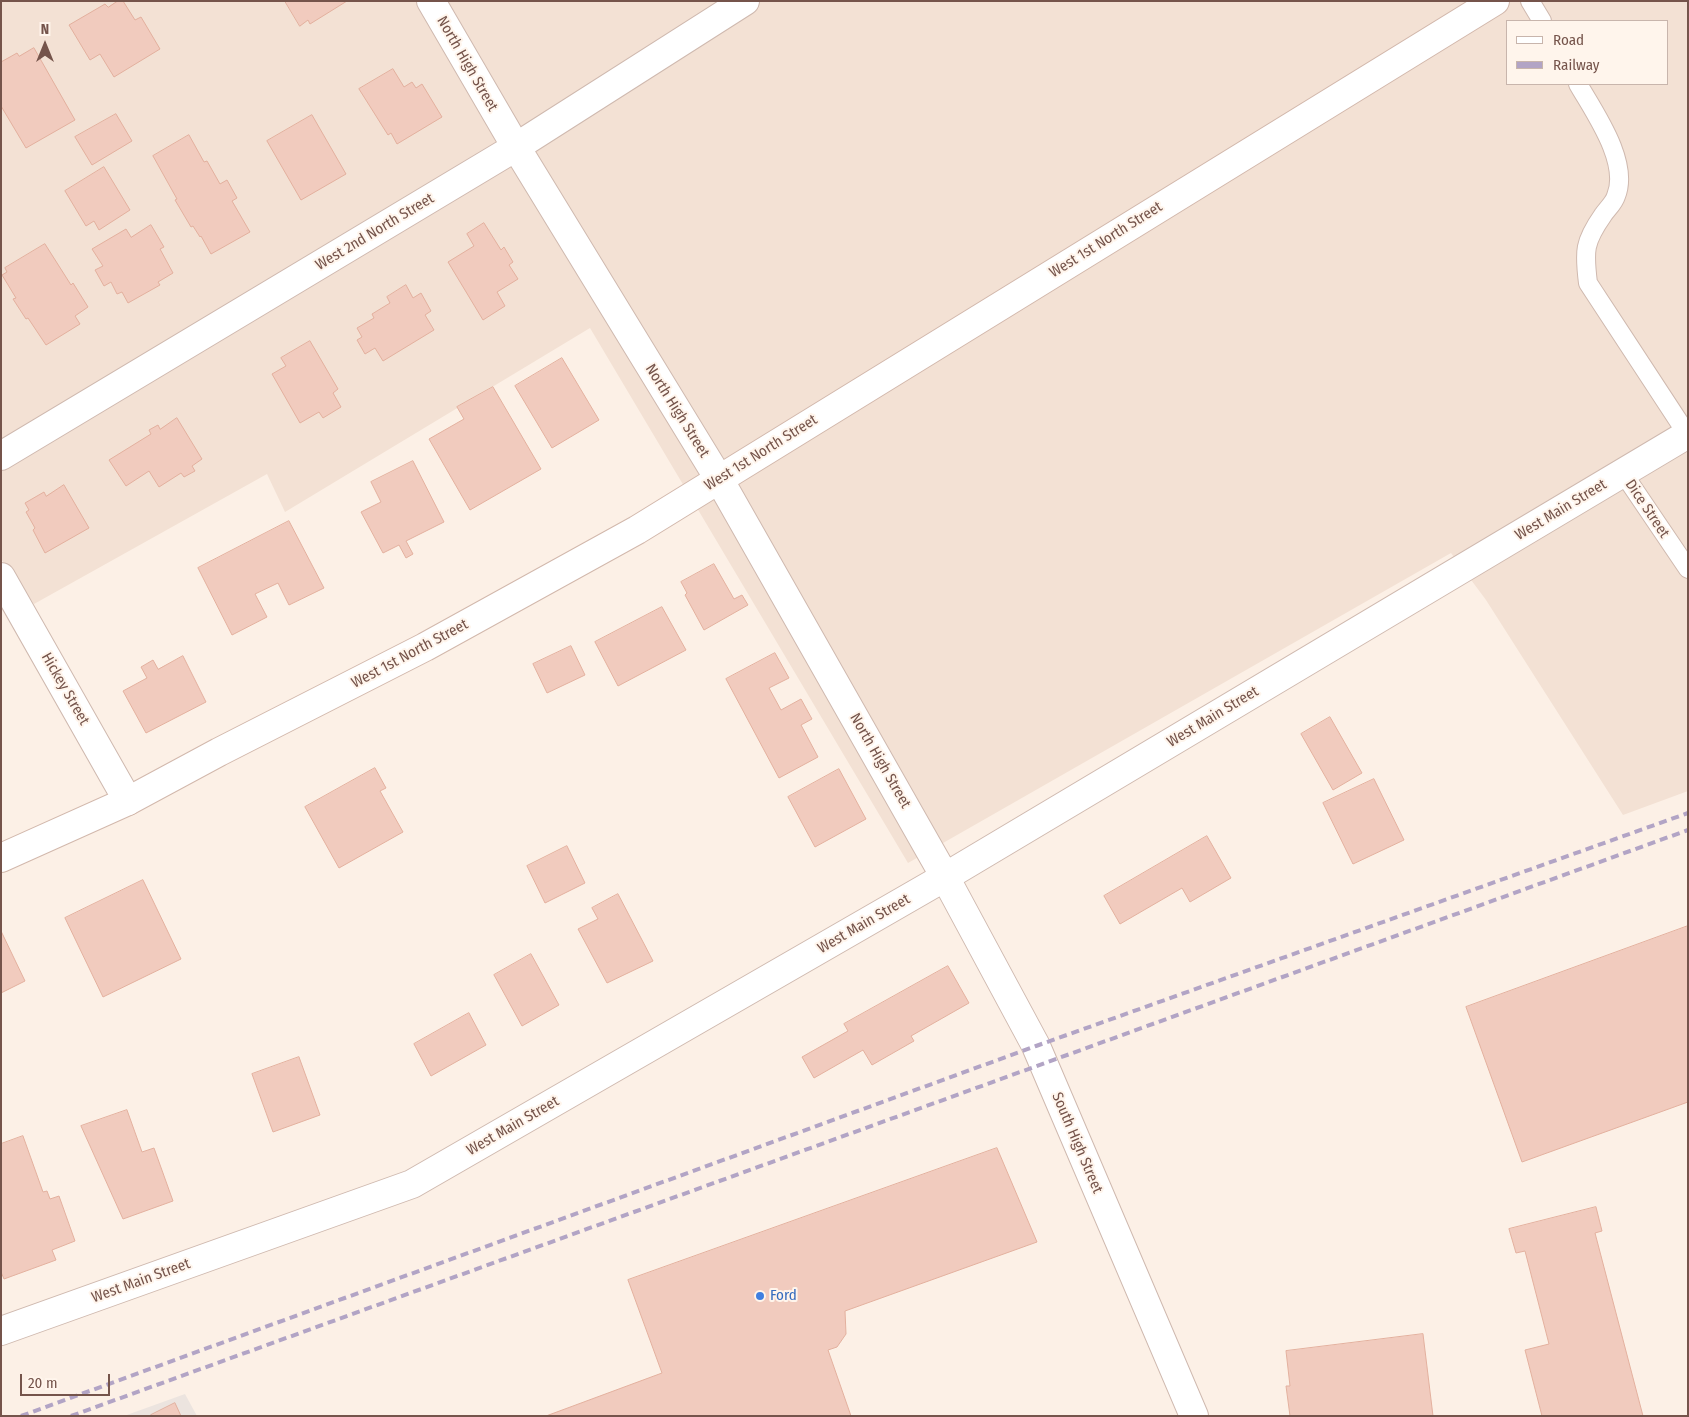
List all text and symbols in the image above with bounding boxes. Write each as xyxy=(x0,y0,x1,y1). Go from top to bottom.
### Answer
street label: North High Street xyxy=(433,13,501,115)
north arrow xyxy=(20,20,70,70)
legend xyxy=(1506,20,1669,85)
text: N xyxy=(41,21,49,38)
text: Road xyxy=(1553,31,1584,49)
text: Railway xyxy=(1553,56,1600,74)
street label: West 2nd North Street xyxy=(313,190,437,274)
street label: West 1st North Street xyxy=(1046,198,1166,282)
street label: North High Street xyxy=(641,361,713,461)
street label: West 1st North Street xyxy=(701,411,821,495)
street label: West Main Street xyxy=(1512,476,1610,544)
street label: Dice Street xyxy=(1621,476,1673,542)
street label: West 1st North Street xyxy=(349,616,471,692)
street label: Hickey Street xyxy=(37,650,93,728)
street label: West Main Street xyxy=(1164,683,1262,751)
street label: North High Street xyxy=(846,710,914,812)
street label: West Main Street xyxy=(815,890,913,958)
street label: South High Street xyxy=(1048,1090,1106,1196)
street label: West Main Street xyxy=(464,1092,562,1160)
street label: West Main Street xyxy=(89,1255,193,1307)
place label: Ford xyxy=(770,1287,797,1305)
marker: Ford xyxy=(754,1290,766,1302)
scale bar xyxy=(22,1364,112,1396)
text: 20 m xyxy=(28,1374,58,1392)

